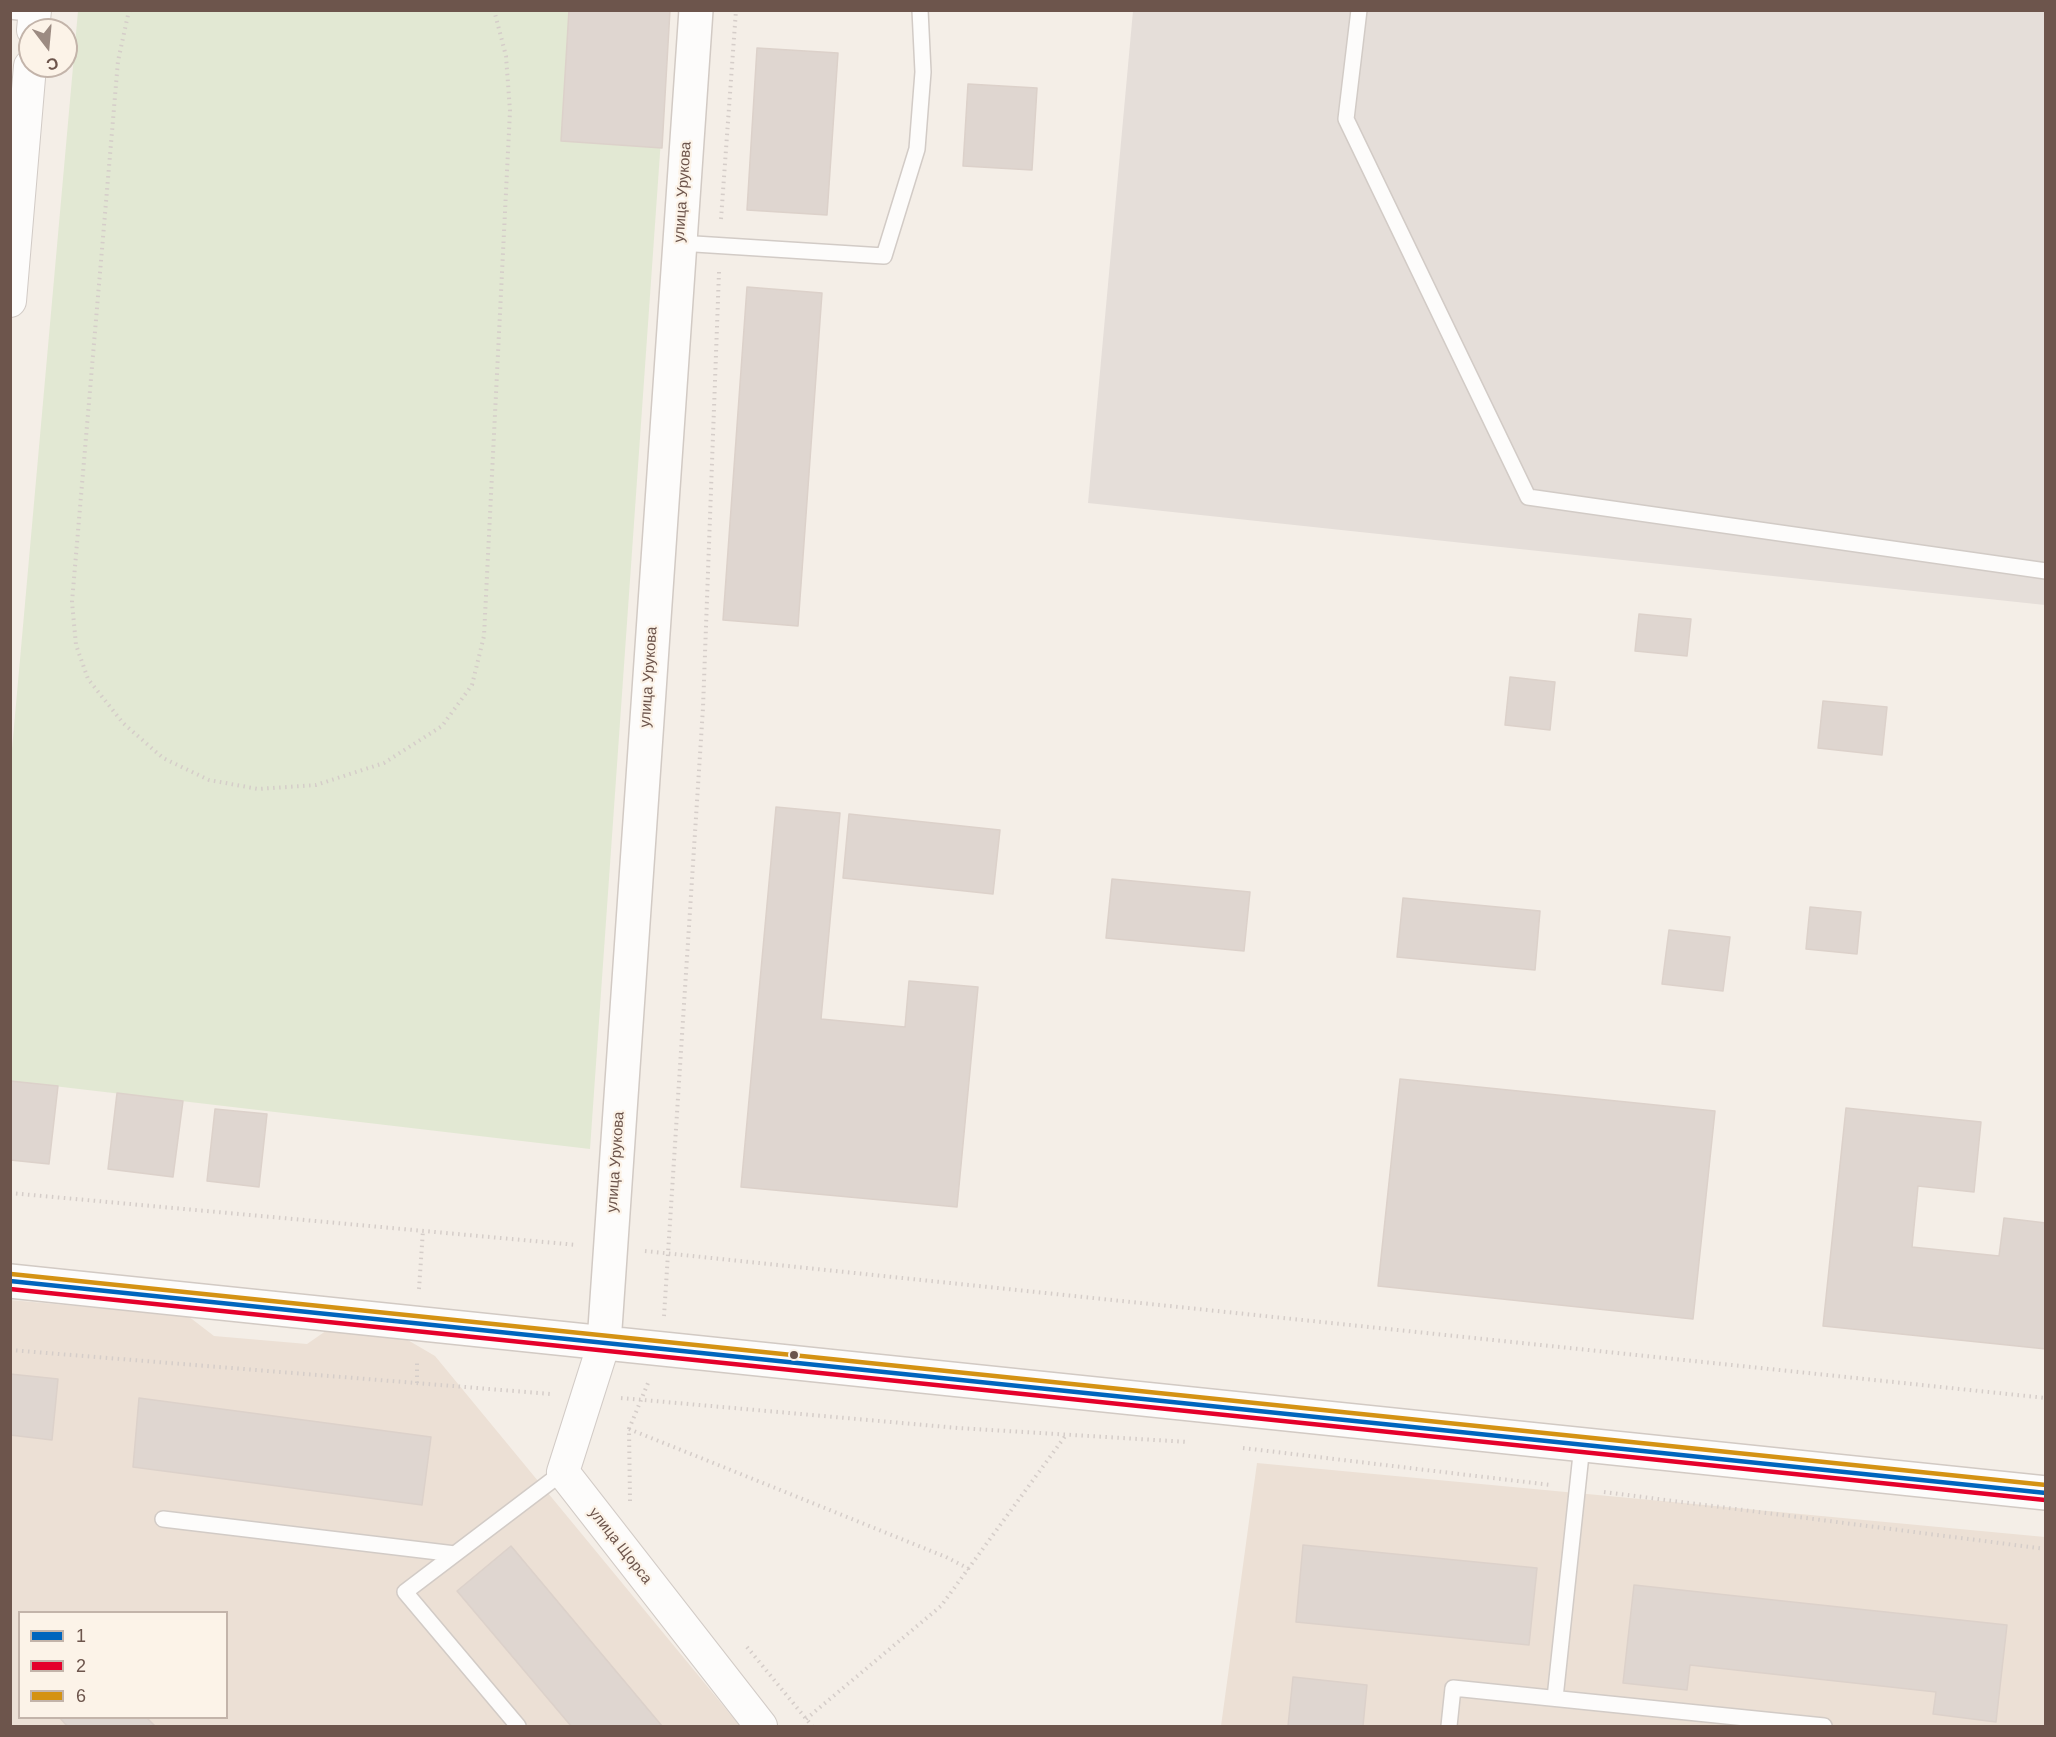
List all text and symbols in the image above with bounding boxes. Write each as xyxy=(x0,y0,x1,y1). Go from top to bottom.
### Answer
north arrow xyxy=(18,18,78,78)
text: С xyxy=(45,54,60,74)
street label: улица Урукова xyxy=(670,141,696,243)
street label: улица Урукова xyxy=(636,626,662,728)
street label: улица Урукова xyxy=(603,1111,629,1213)
unlabelled marker xyxy=(788,1349,800,1361)
street label: улица Щорса xyxy=(585,1504,655,1588)
legend xyxy=(18,1611,228,1719)
text: 1 xyxy=(76,1626,86,1646)
text: 2 xyxy=(76,1656,86,1676)
text: 6 xyxy=(76,1686,86,1706)

